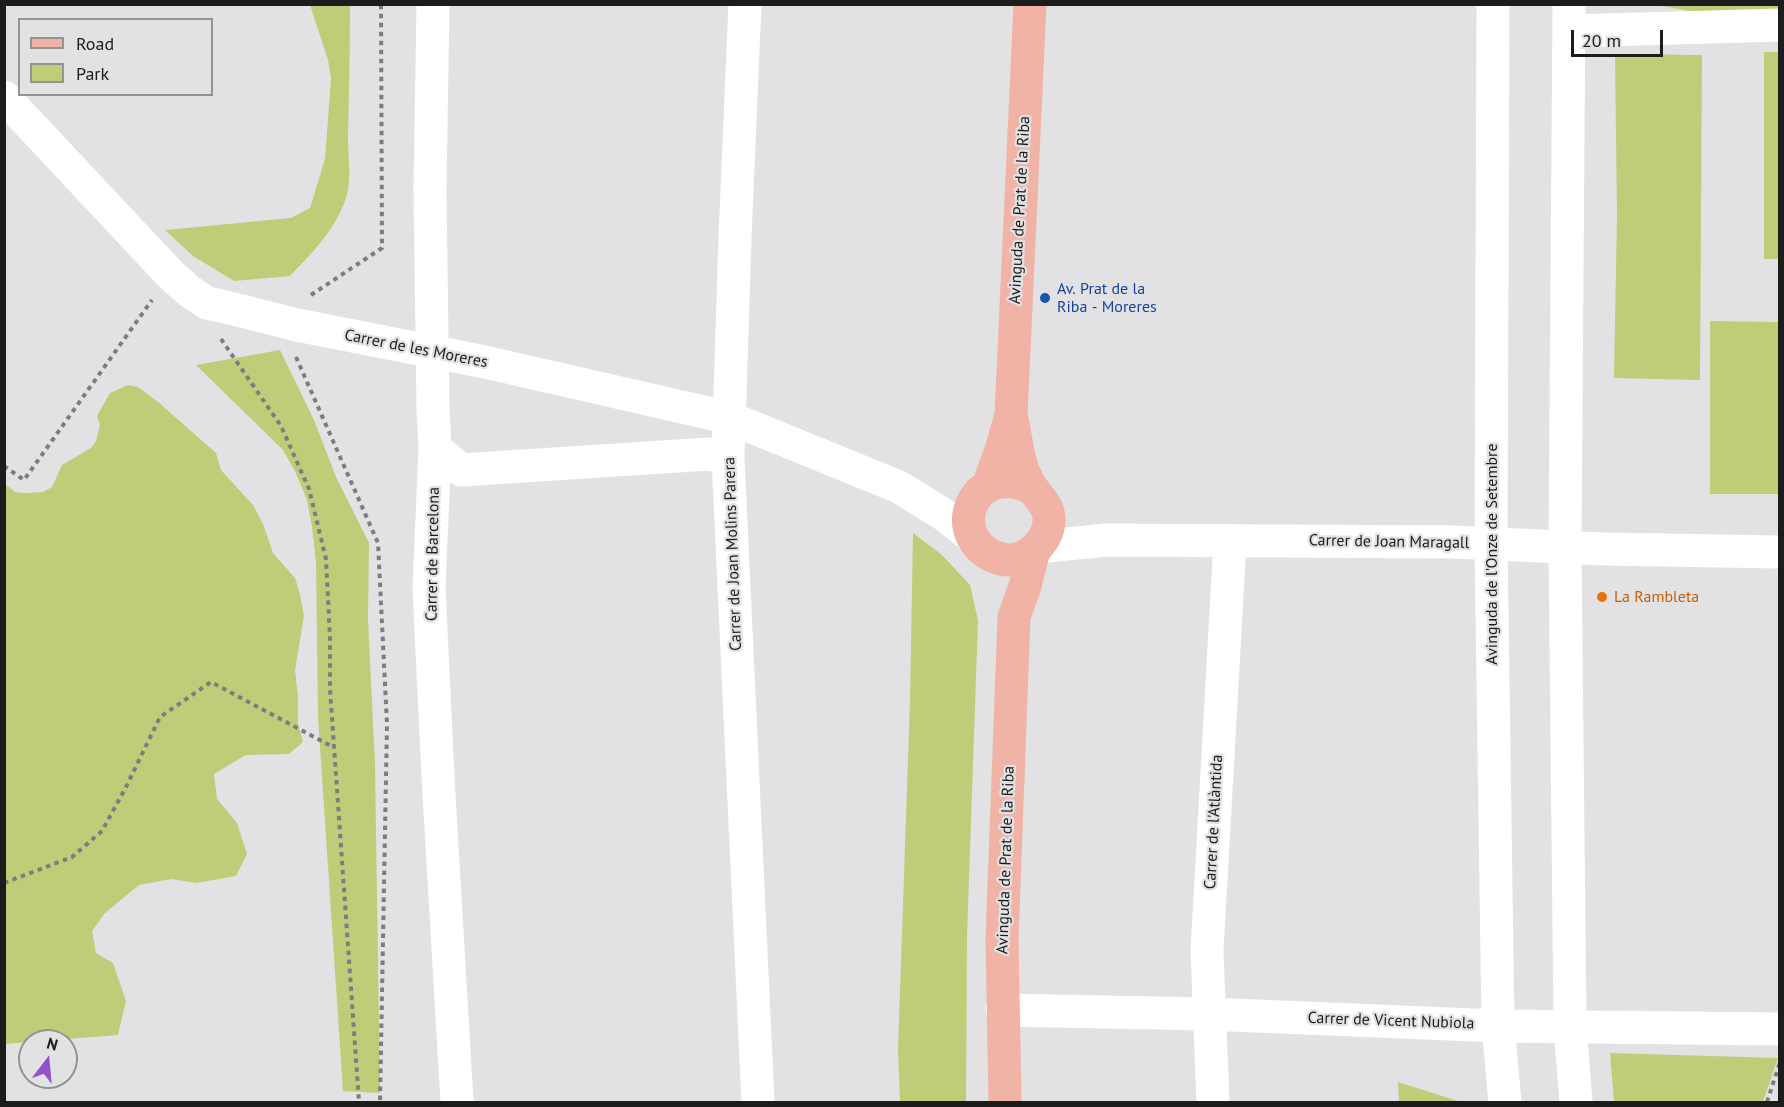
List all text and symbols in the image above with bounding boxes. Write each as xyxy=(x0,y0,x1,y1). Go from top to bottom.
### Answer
legend xyxy=(18,18,213,96)
scale bar xyxy=(1574,18,1666,56)
text: 20 m xyxy=(1582,29,1621,52)
text: Road xyxy=(76,32,114,55)
text: Park xyxy=(76,62,109,85)
street label: Avinguda de Prat de la Riba xyxy=(1005,115,1035,305)
place label: Av. Prat de la Riba - Moreres xyxy=(1057,279,1157,317)
marker: Av. Prat de la Riba - Moreres xyxy=(1038,291,1052,305)
street label: Carrer de les Moreres xyxy=(343,326,489,372)
street label: Avinguda de l'Onze de Setembre xyxy=(1482,443,1502,665)
street label: Carrer de Joan Molins Parera xyxy=(720,457,746,651)
street label: Carrer de Barcelona xyxy=(422,487,444,621)
street label: Carrer de Joan Maragall xyxy=(1309,531,1469,553)
place label: La Rambleta xyxy=(1614,587,1699,607)
marker: La Rambleta xyxy=(1595,590,1609,604)
street label: Carrer de l'Atlàntida xyxy=(1201,754,1227,890)
street label: Avinguda de Prat de la Riba xyxy=(993,766,1019,954)
street label: Carrer de Vicent Nubiola xyxy=(1307,1008,1475,1034)
north arrow xyxy=(18,1029,78,1089)
text: N xyxy=(45,1033,60,1055)

